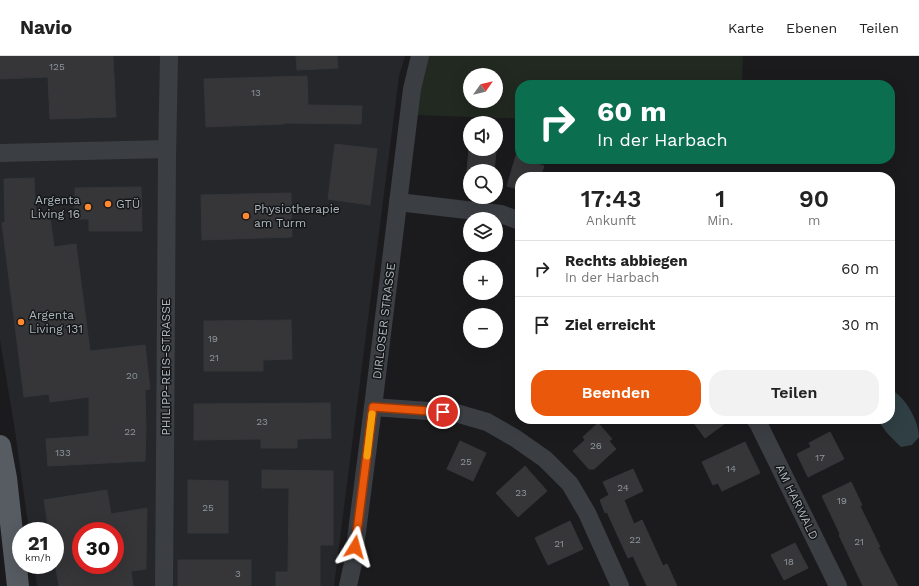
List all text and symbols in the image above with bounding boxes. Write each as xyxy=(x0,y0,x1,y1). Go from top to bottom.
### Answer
text: Navio xyxy=(20,16,72,39)
text: Karte xyxy=(728,20,764,36)
text: Ebenen xyxy=(786,20,837,36)
text: Teilen xyxy=(859,20,899,36)
house number: 125 xyxy=(49,61,65,72)
north arrow xyxy=(463,68,503,108)
map controls xyxy=(463,68,503,348)
house number: 13 xyxy=(251,87,261,98)
text: 60 m xyxy=(597,95,667,128)
icon: right xyxy=(531,96,583,148)
button: sound xyxy=(463,116,503,156)
text: In der Harbach xyxy=(597,129,728,150)
button: search xyxy=(463,164,503,204)
text: 17:43 xyxy=(581,185,641,213)
text: 1 xyxy=(715,185,725,213)
text: 90 xyxy=(799,185,829,213)
place label: Argenta Living 16 xyxy=(31,193,80,221)
place label: GTÜ xyxy=(116,197,140,211)
marker: GTÜ xyxy=(103,199,113,209)
marker: Argenta Living 16 xyxy=(83,202,93,212)
place label: Physiotherapie am Turm xyxy=(254,202,340,230)
marker: Physiotherapie am Turm xyxy=(241,211,251,221)
button: layers xyxy=(463,212,503,252)
text: Ankunft xyxy=(586,213,636,228)
text: Min. xyxy=(707,213,733,228)
text: m xyxy=(808,213,820,228)
text: Rechts abbiegen xyxy=(565,252,687,270)
icon: right xyxy=(531,258,553,280)
button: + xyxy=(463,260,503,300)
text: 60 m xyxy=(841,260,879,278)
street label: DIRLOSER STRASSE xyxy=(370,262,398,380)
text: In der Harbach xyxy=(565,270,659,285)
street label: PHILIPP-REIS-STRASSE xyxy=(159,298,173,436)
place label: Argenta Living 131 xyxy=(29,308,83,336)
button: − xyxy=(463,308,503,348)
icon: arrive xyxy=(531,314,553,336)
text: Ziel erreicht xyxy=(565,316,655,334)
text: 30 m xyxy=(842,316,879,334)
marker: Argenta Living 131 xyxy=(16,317,26,327)
house number: 19 xyxy=(208,333,218,344)
house number: 21 xyxy=(209,352,219,363)
house number: 20 xyxy=(126,370,138,381)
button: Beenden xyxy=(531,370,701,416)
button: Teilen xyxy=(709,370,879,416)
pin xyxy=(426,395,460,429)
icon: arrive xyxy=(432,401,454,423)
house number: 23 xyxy=(256,416,268,427)
house number: 22 xyxy=(124,426,136,437)
house number: 26 xyxy=(590,440,602,451)
house number: 133 xyxy=(55,447,71,458)
house number: 17 xyxy=(815,452,825,463)
house number: 25 xyxy=(460,456,472,467)
street label: AM HARWALD xyxy=(773,462,821,542)
house number: 14 xyxy=(726,463,736,474)
house number: 24 xyxy=(617,482,629,493)
house number: 23 xyxy=(515,487,527,498)
house number: 19 xyxy=(837,495,847,506)
house number: 25 xyxy=(202,502,214,513)
speed limit sign: 30 xyxy=(72,522,124,574)
position arrow xyxy=(334,526,376,568)
text: 21 xyxy=(28,531,48,555)
house number: 22 xyxy=(629,534,641,545)
house number: 21 xyxy=(854,536,864,547)
house number: 21 xyxy=(554,538,564,549)
text: km/h xyxy=(25,552,51,563)
house number: 18 xyxy=(784,556,794,567)
house number: 3 xyxy=(235,568,241,579)

